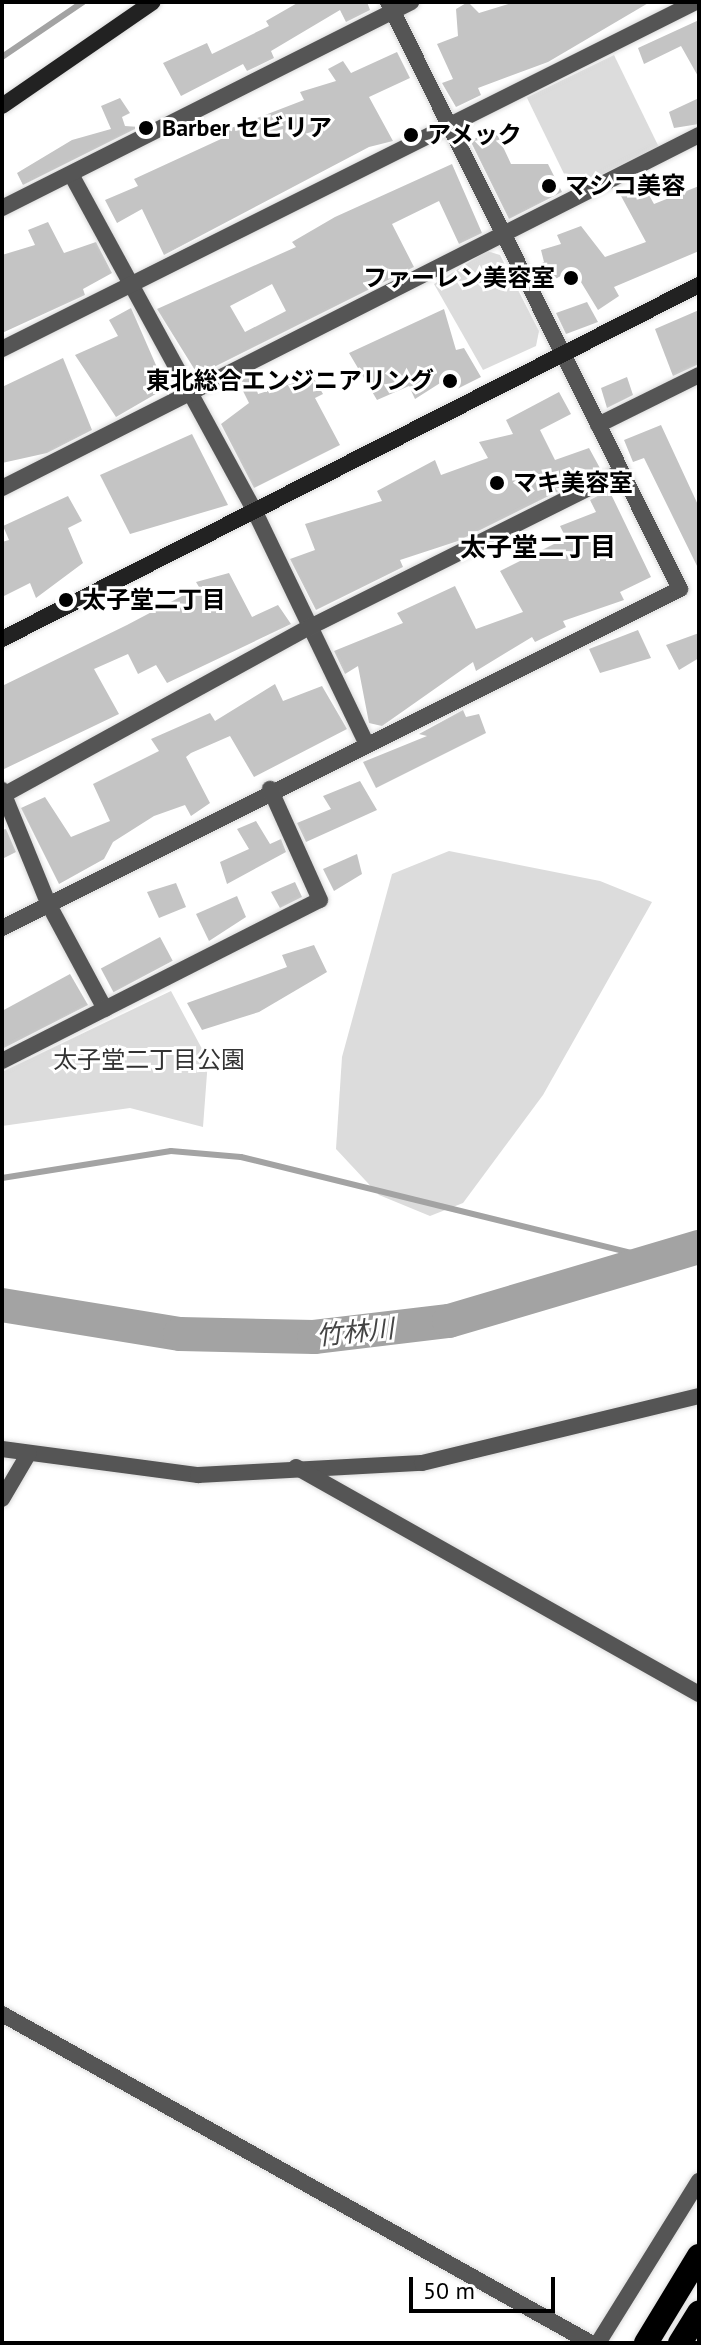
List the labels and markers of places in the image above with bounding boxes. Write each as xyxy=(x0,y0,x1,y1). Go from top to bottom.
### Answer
place label: Barber セビリア xyxy=(162,114,332,142)
marker: Barber セビリア xyxy=(137,119,155,137)
place label: アメック xyxy=(427,121,523,149)
marker: アメック xyxy=(402,126,420,144)
place label: マシコ美容 xyxy=(565,172,685,200)
marker: マシコ美容 xyxy=(540,177,558,195)
place label: ファーレン美容室 xyxy=(363,264,555,292)
marker: ファーレン美容室 xyxy=(562,269,580,287)
place label: 東北総合エンジニアリング xyxy=(146,367,434,395)
marker: 東北総合エンジニアリング xyxy=(441,372,459,390)
place label: マキ美容室 xyxy=(513,469,633,497)
marker: マキ美容室 xyxy=(488,474,506,492)
place label: 太子堂二丁目 xyxy=(82,586,226,614)
marker: 太子堂二丁目 xyxy=(57,591,75,609)

